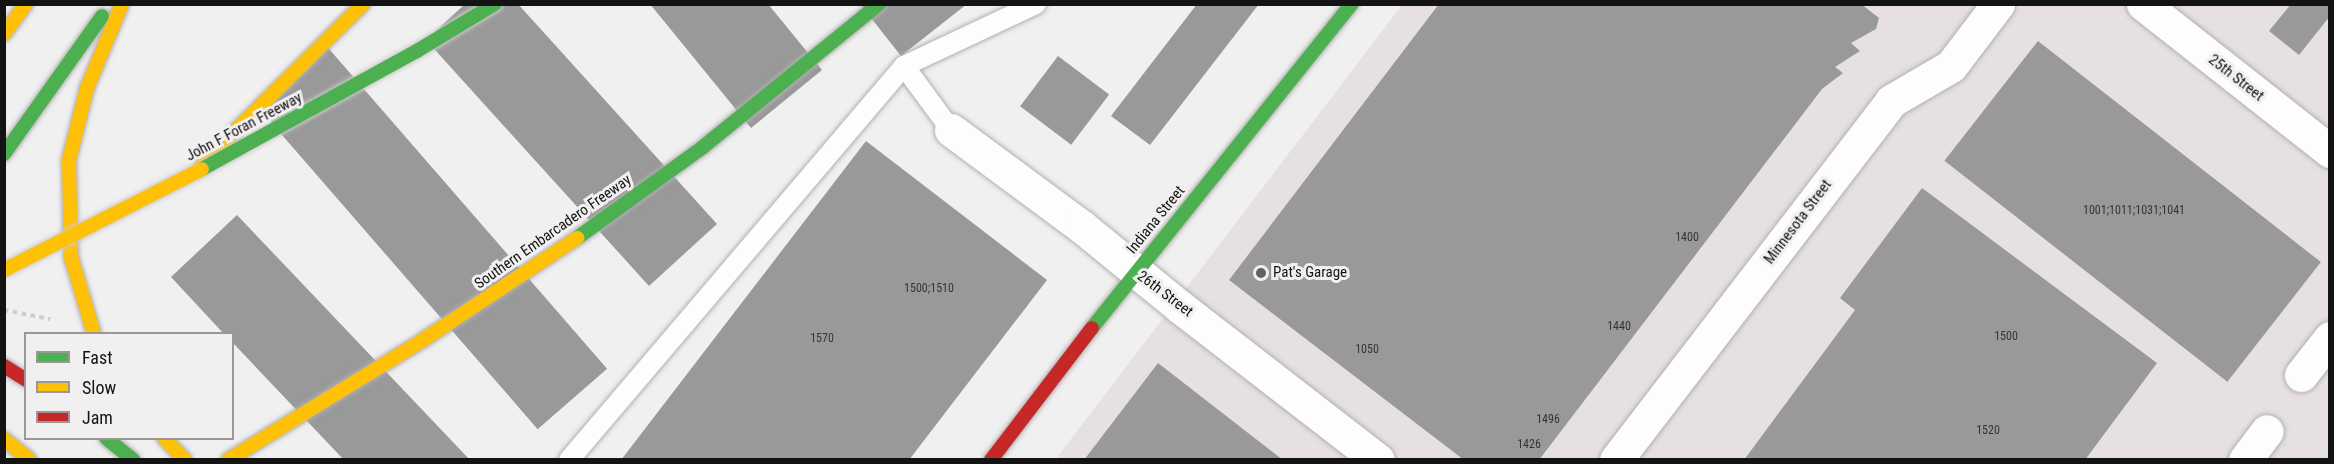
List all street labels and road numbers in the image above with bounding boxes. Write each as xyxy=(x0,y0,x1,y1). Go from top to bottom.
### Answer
street label: 25th Street xyxy=(2205,51,2267,105)
street label: John F Foran Freeway xyxy=(183,89,305,165)
street label: Southern Embarcadero Freeway xyxy=(471,171,635,293)
street label: Minnesota Street xyxy=(1760,176,1836,268)
street label: Indiana Street xyxy=(1123,182,1189,258)
street label: 26th Street xyxy=(1134,267,1196,321)

